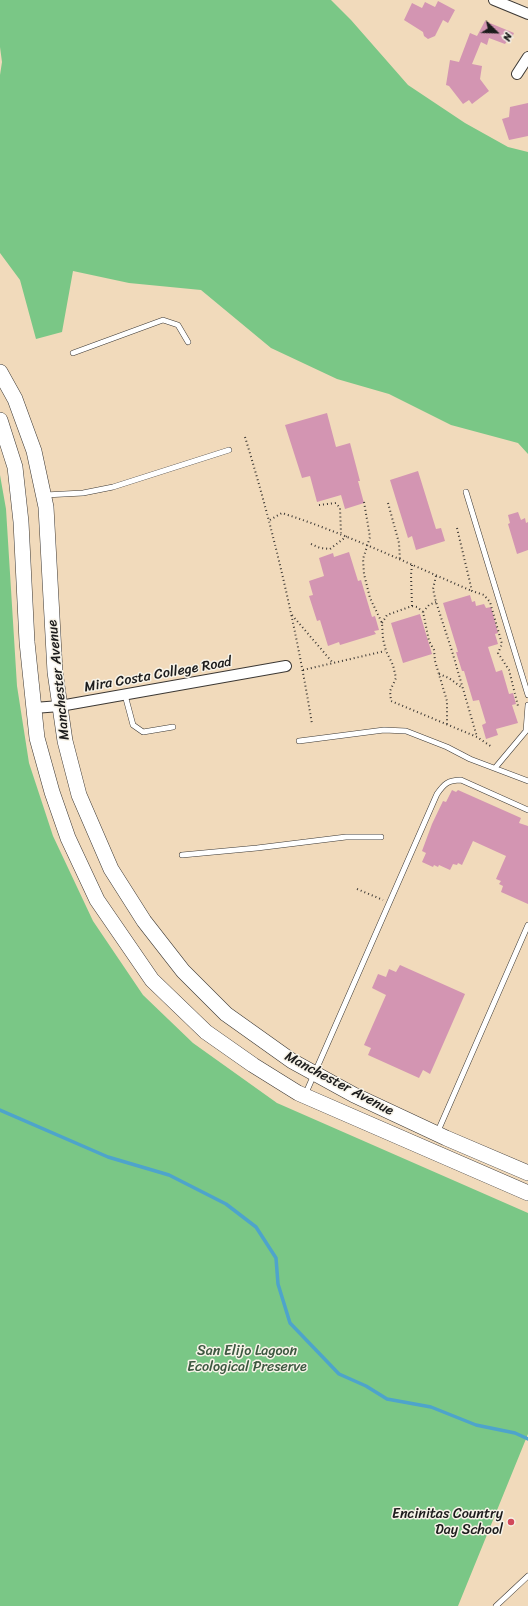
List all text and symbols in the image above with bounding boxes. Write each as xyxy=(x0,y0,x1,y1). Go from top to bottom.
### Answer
north arrow xyxy=(476,12,516,52)
text: N xyxy=(497,30,518,44)
street label: Manchester Avenue xyxy=(44,619,74,741)
street label: Mira Costa College Road xyxy=(83,654,233,696)
street label: Manchester Avenue xyxy=(282,1048,396,1120)
park label: San Elijo Lagoon Ecological Preserve xyxy=(187,1343,307,1376)
place label: Encinitas Country Day School xyxy=(392,1506,503,1538)
marker: Encinitas Country Day School xyxy=(506,1517,516,1527)

